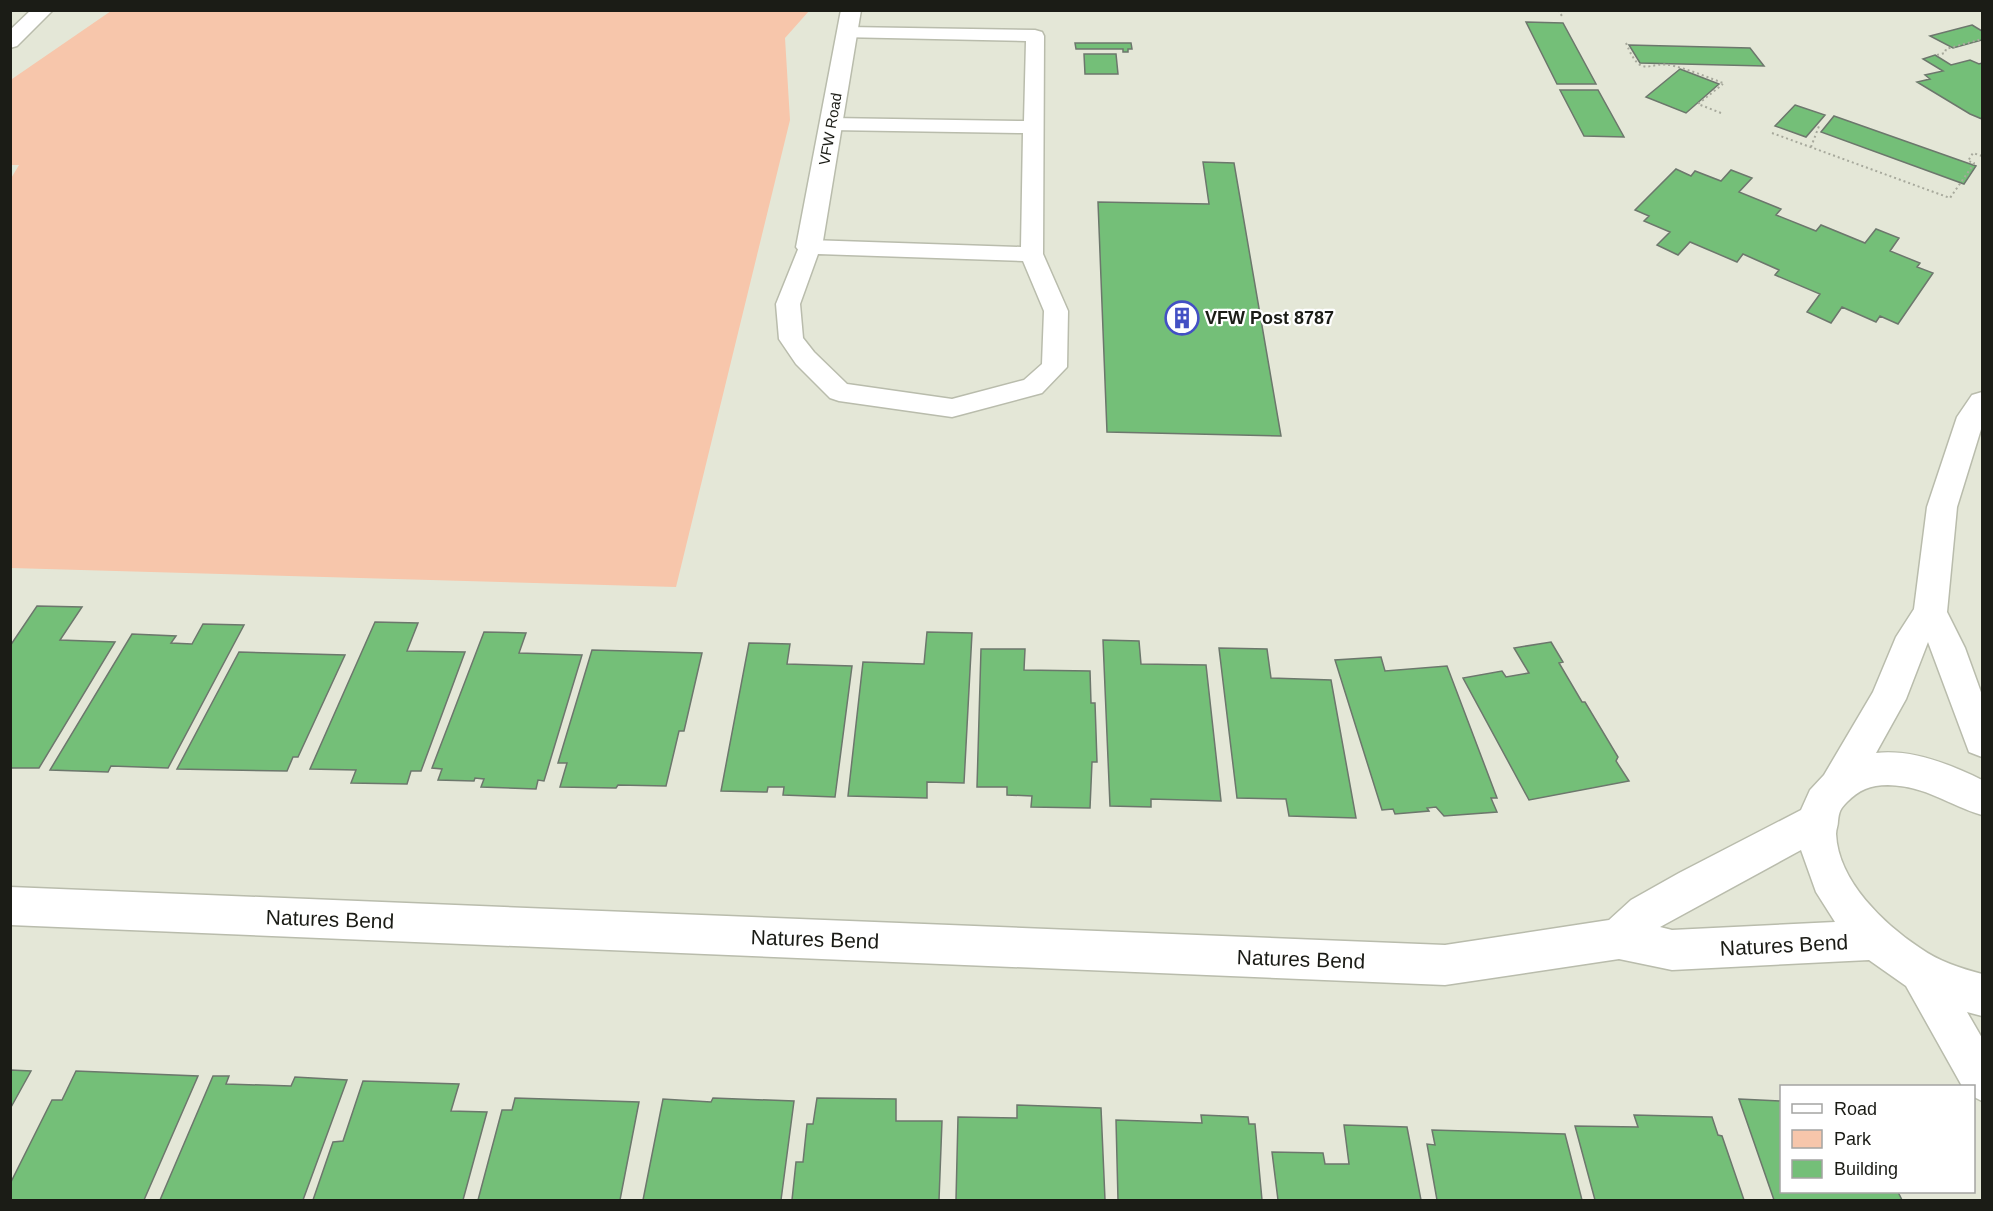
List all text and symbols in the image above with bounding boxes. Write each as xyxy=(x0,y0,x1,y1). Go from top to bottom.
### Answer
street label: VFW Road xyxy=(815,91,845,167)
building icon: VFW Post 8787 xyxy=(1164,300,1200,336)
place label: VFW Post 8787 xyxy=(1205,308,1334,328)
street label: Natures Bend xyxy=(265,905,395,933)
street label: Natures Bend xyxy=(750,925,880,953)
street label: Natures Bend xyxy=(1719,930,1849,960)
street label: Natures Bend xyxy=(1236,945,1366,973)
legend xyxy=(1780,1085,1975,1193)
text: Road xyxy=(1834,1099,1877,1119)
text: Park xyxy=(1834,1129,1872,1149)
text: Building xyxy=(1834,1159,1898,1179)

